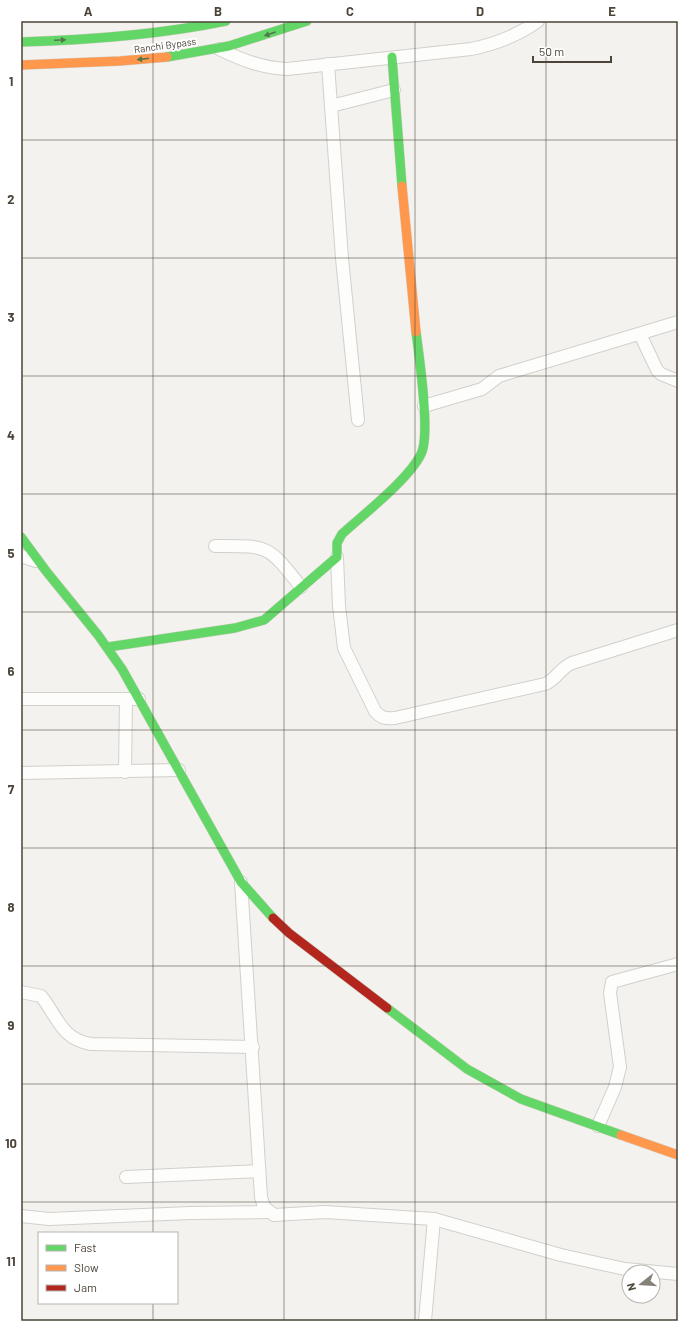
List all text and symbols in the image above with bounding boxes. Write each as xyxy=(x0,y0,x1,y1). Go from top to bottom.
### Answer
text: A xyxy=(84,3,93,19)
text: B xyxy=(214,3,222,19)
text: C xyxy=(346,3,354,19)
text: D xyxy=(476,3,484,19)
text: E xyxy=(608,3,616,19)
one-way arrow xyxy=(264,32,276,38)
street label: Ranchi Bypass xyxy=(133,35,197,55)
one-way arrow xyxy=(54,37,66,44)
scale bar xyxy=(533,38,611,64)
text: 50 m xyxy=(539,44,564,58)
one-way arrow xyxy=(137,56,149,63)
text: 1 xyxy=(9,73,13,89)
text: 2 xyxy=(7,191,15,207)
text: 3 xyxy=(7,309,15,325)
text: 4 xyxy=(7,427,15,443)
text: 5 xyxy=(7,545,15,561)
text: 6 xyxy=(8,663,15,679)
text: 7 xyxy=(8,781,15,797)
text: 8 xyxy=(7,899,15,915)
text: 9 xyxy=(8,1017,15,1033)
text: 10 xyxy=(5,1135,17,1151)
legend xyxy=(38,1232,178,1304)
text: Fast xyxy=(74,1240,97,1254)
text: 11 xyxy=(6,1253,16,1269)
text: Slow xyxy=(74,1260,99,1274)
north arrow xyxy=(621,1264,661,1304)
text: Jam xyxy=(74,1280,97,1294)
text: N xyxy=(624,1282,638,1292)

